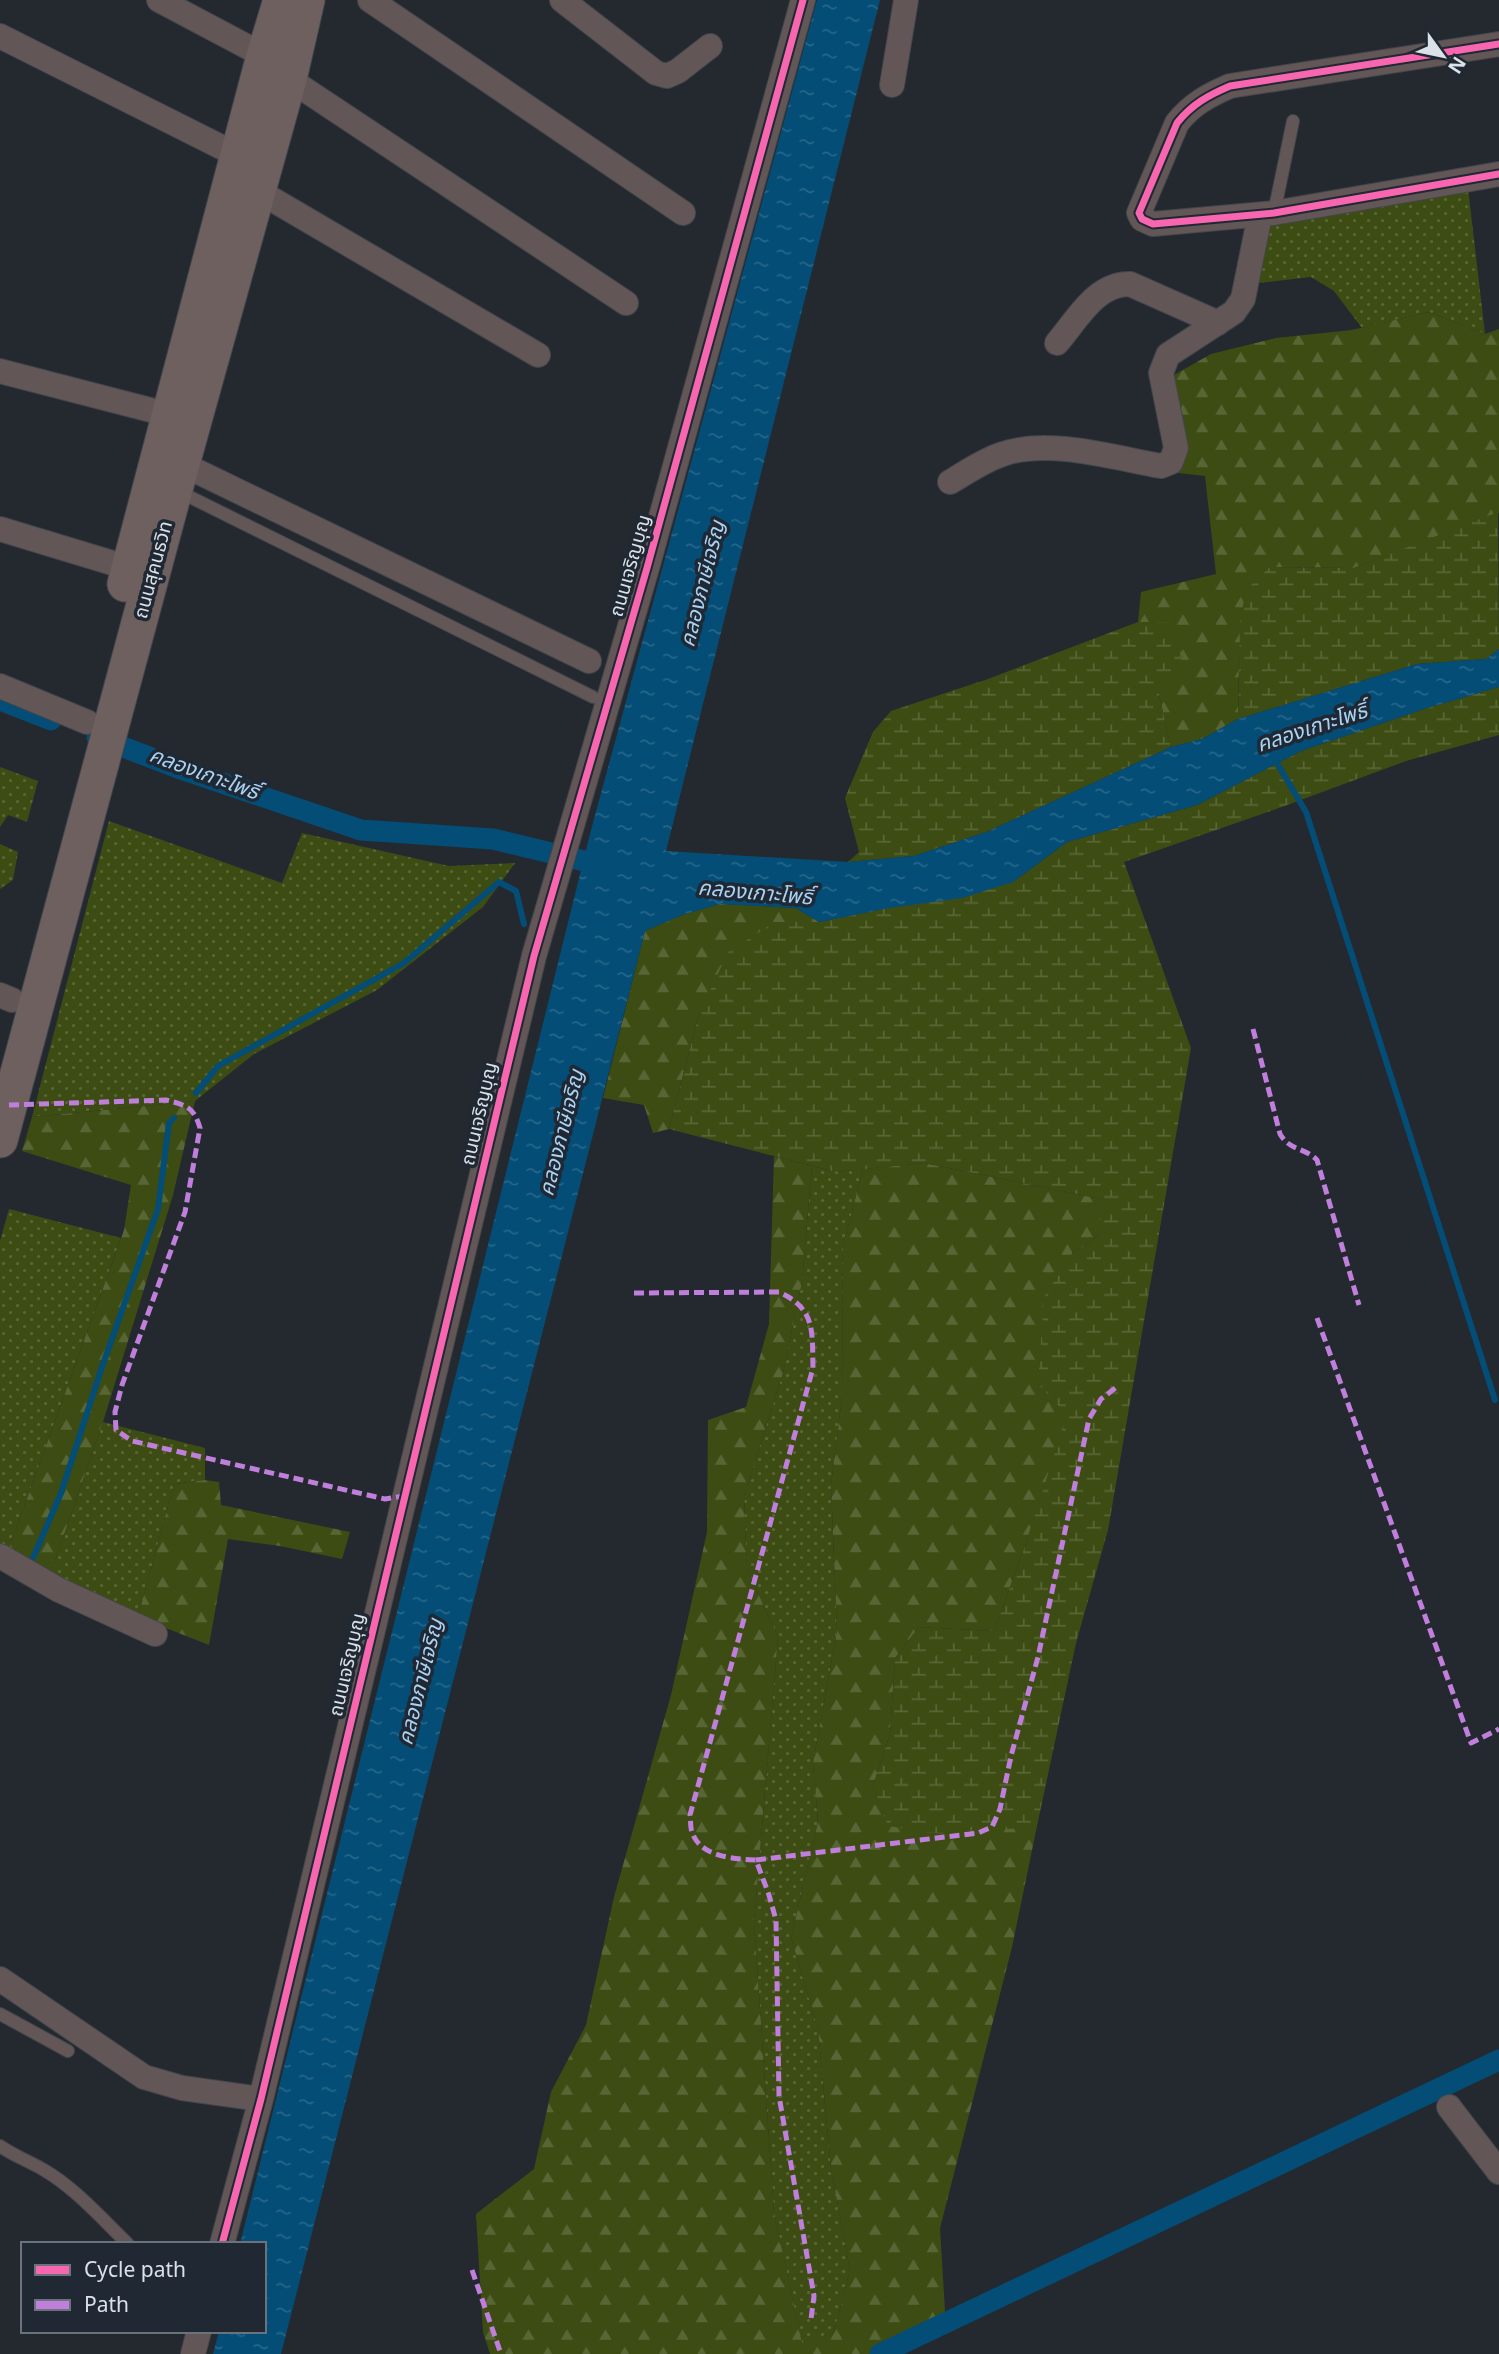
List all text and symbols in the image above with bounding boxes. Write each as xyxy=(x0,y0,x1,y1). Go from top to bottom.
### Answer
north arrow xyxy=(1408,21,1478,91)
text: N xyxy=(1440,50,1472,79)
street label: ถนนเจริญบุญ xyxy=(603,511,659,621)
water label: คลองภาษีเจริญ xyxy=(672,516,734,650)
street label: ถนนสุคนธวิท xyxy=(127,518,181,622)
water label: คลองเกาะโพธิ์ xyxy=(1253,694,1376,760)
water label: คลองเกาะโพธิ์ xyxy=(145,740,268,810)
water label: คลองเกาะโพธิ์ xyxy=(697,873,819,914)
street label: ถนนเจริญบุญ xyxy=(454,1059,506,1169)
water label: คลองภาษีเจริญ xyxy=(531,1065,593,1199)
street label: ถนนเจริญบุญ xyxy=(322,1610,374,1720)
water label: คลองภาษีเจริญ xyxy=(390,1614,452,1748)
legend xyxy=(21,2242,266,2333)
text: Cycle path xyxy=(84,2255,186,2286)
text: Path xyxy=(84,2290,129,2321)

